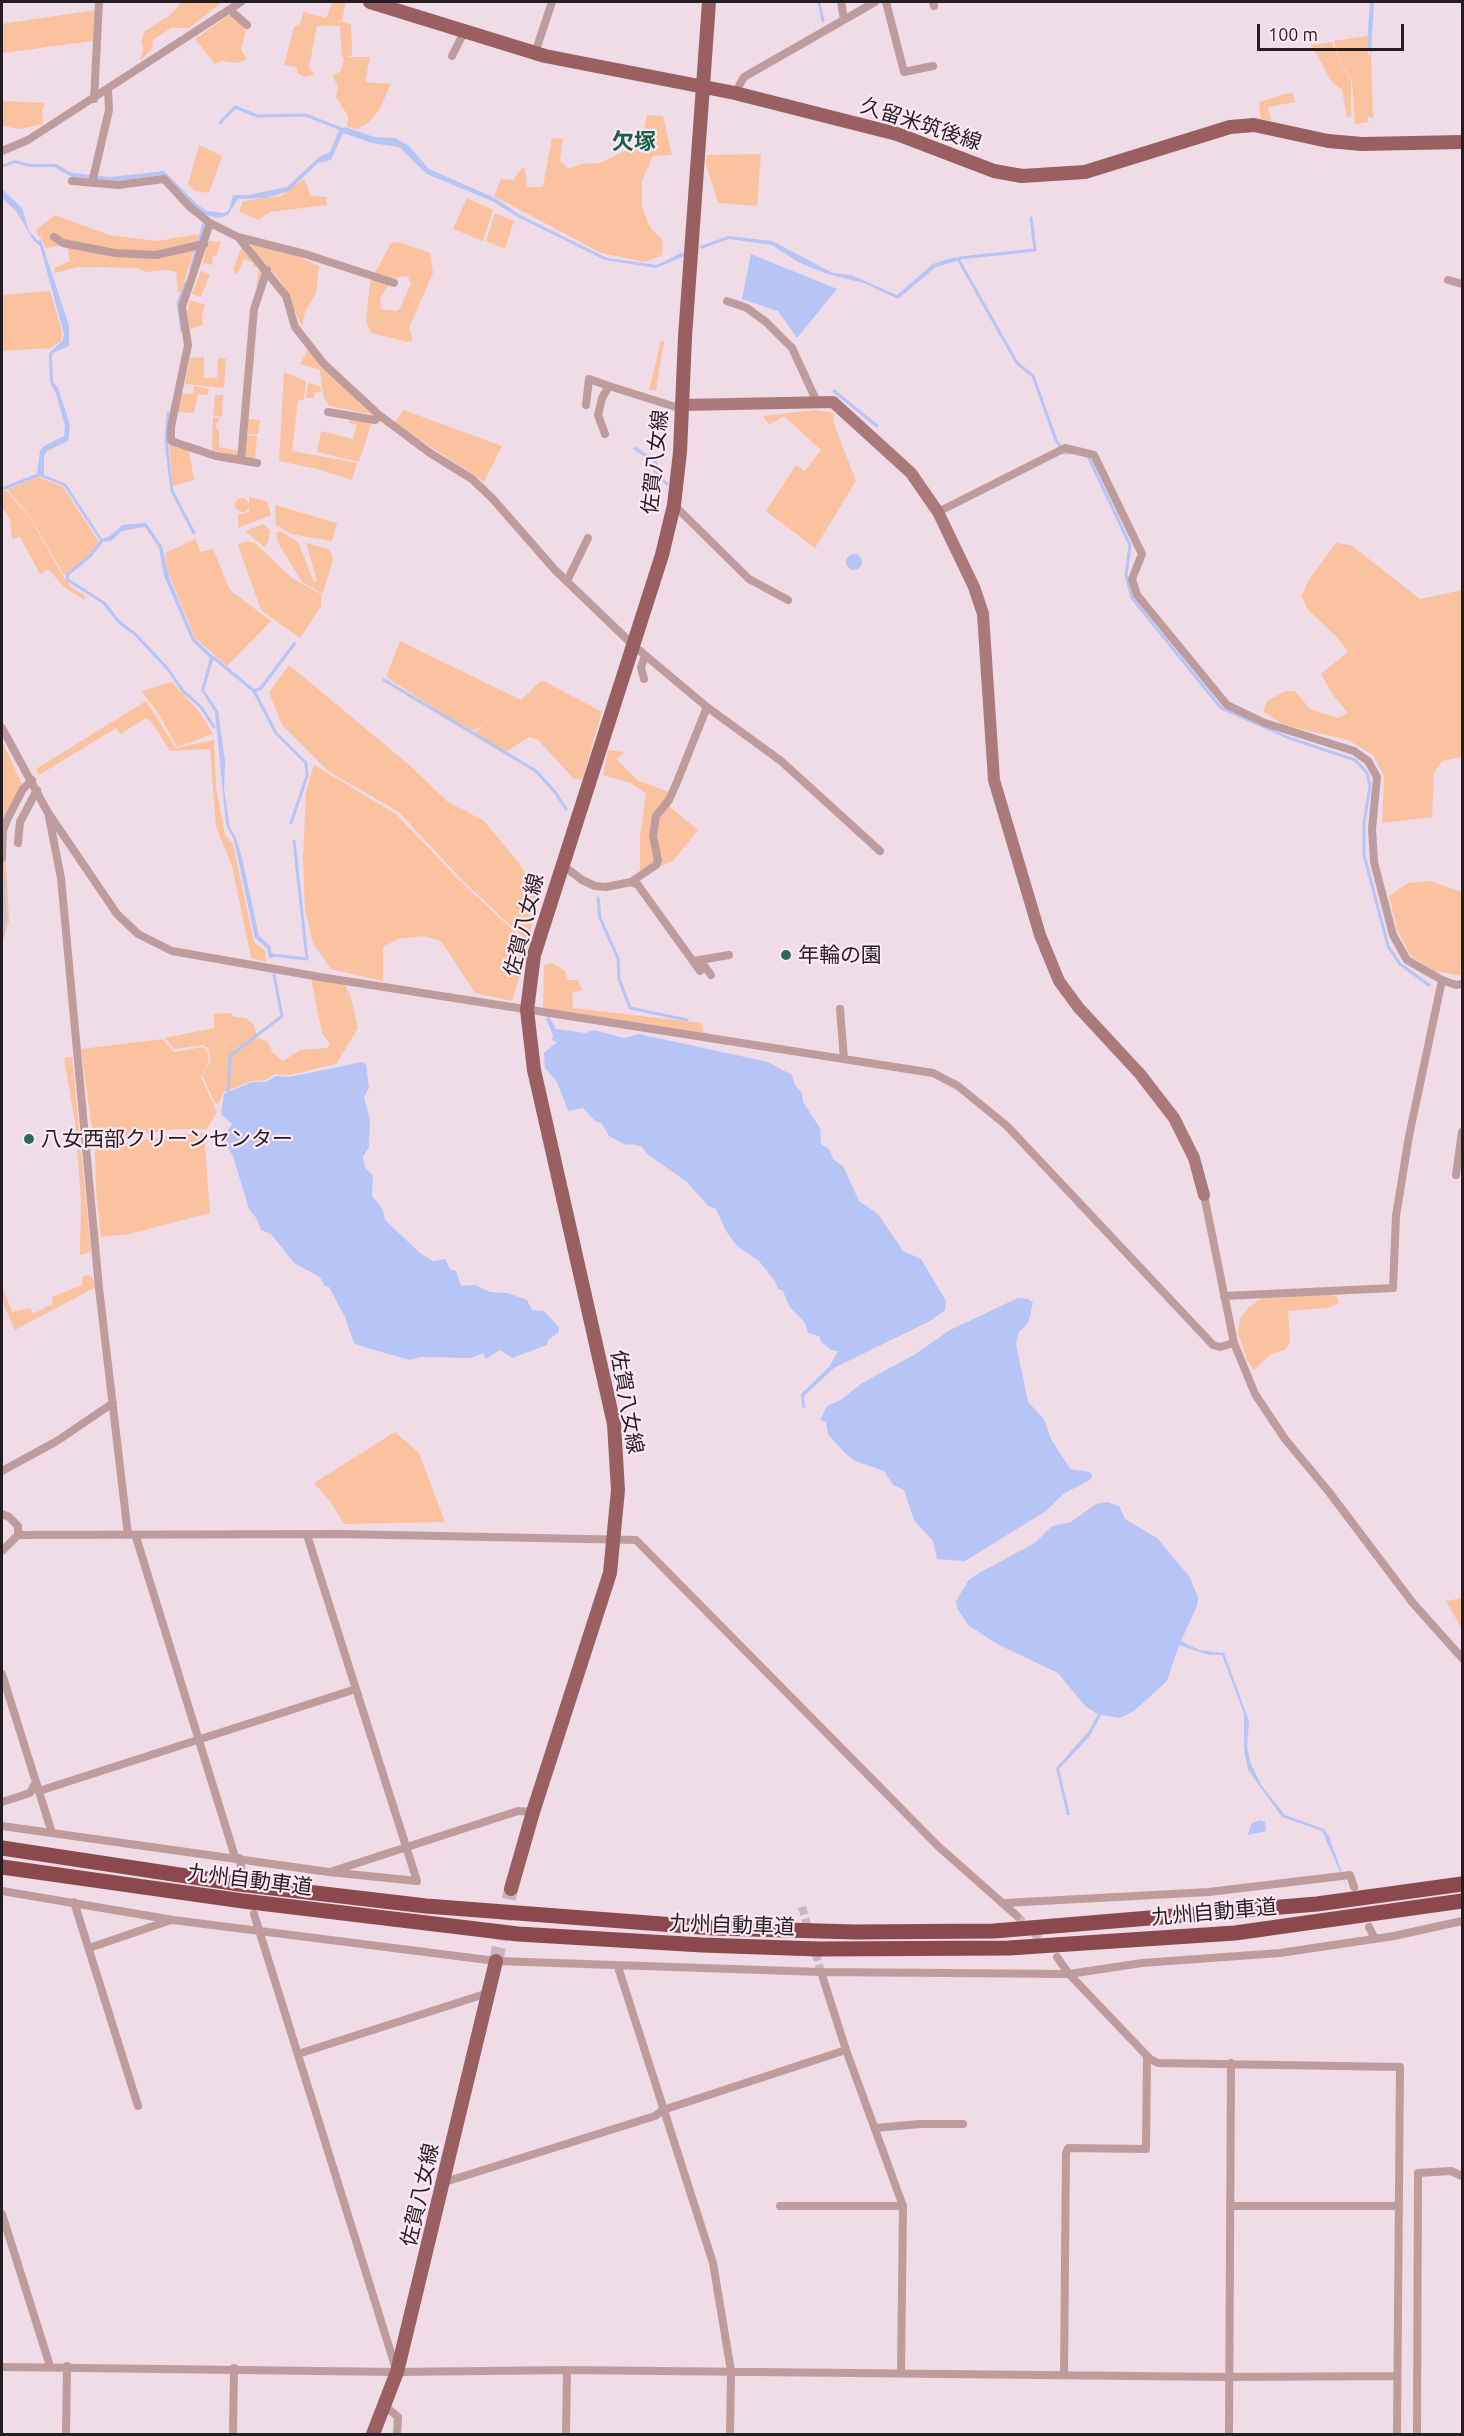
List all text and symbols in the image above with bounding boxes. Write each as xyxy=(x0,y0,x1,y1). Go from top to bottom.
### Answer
scale bar xyxy=(1260,12,1407,50)
text: 100 m xyxy=(1268,24,1318,44)
street label: 久留米筑後線 xyxy=(857,93,985,155)
district label: 欠塚 xyxy=(612,129,656,155)
street label: 佐賀八女線 xyxy=(637,408,673,516)
street label: 佐賀八女線 xyxy=(499,871,549,979)
place label: 年輪の園 xyxy=(798,942,882,968)
marker: 年輪の園 xyxy=(779,948,793,962)
place label: 八女西部クリーンセンター xyxy=(41,1126,293,1152)
marker: 八女西部クリーンセンター xyxy=(22,1132,36,1146)
street label: 佐賀八女線 xyxy=(605,1348,649,1456)
street label: 九州自動車道 xyxy=(186,1860,314,1900)
street label: 九州自動車道 xyxy=(1150,1894,1278,1930)
street label: 九州自動車道 xyxy=(669,1910,795,1940)
street label: 佐賀八女線 xyxy=(396,2141,444,2249)

